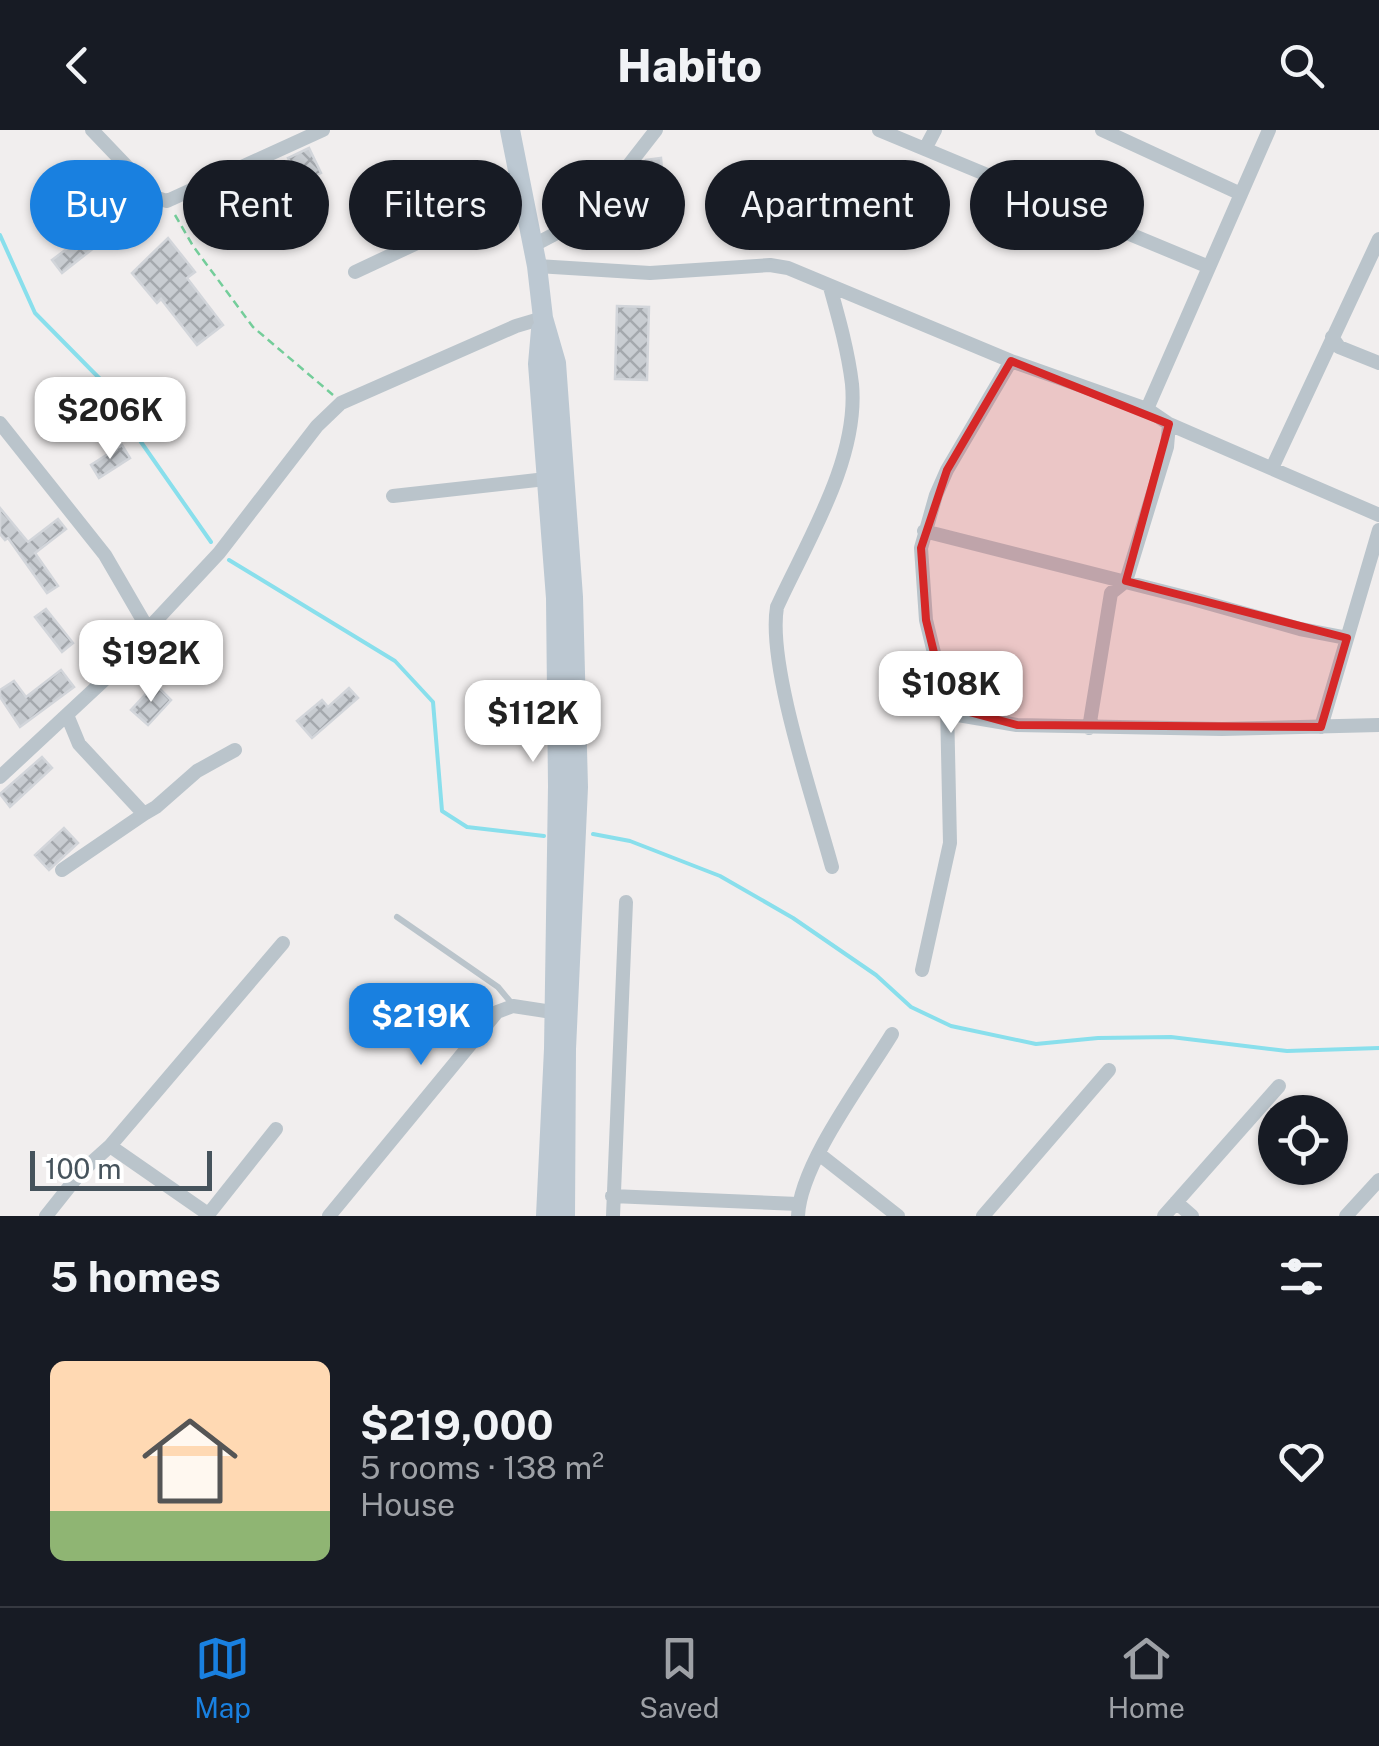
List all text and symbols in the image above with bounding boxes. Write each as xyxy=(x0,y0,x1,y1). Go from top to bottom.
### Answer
icon: back xyxy=(50,38,105,93)
icon: search xyxy=(1274,38,1329,93)
text: Habito xyxy=(617,39,762,92)
chip: Buy xyxy=(30,160,163,250)
chip: Rent xyxy=(183,160,329,250)
chip: Filters xyxy=(349,160,522,250)
chip: New xyxy=(542,160,685,250)
chip: Apartment xyxy=(705,160,950,250)
chip: House xyxy=(970,160,1144,250)
pin: $206K xyxy=(40,377,180,462)
text: $206K xyxy=(57,391,163,428)
pin: $192K xyxy=(81,620,221,705)
text: $192K xyxy=(101,634,201,671)
pin: $108K xyxy=(881,651,1021,736)
text: $108K xyxy=(901,665,1001,702)
pin: $112K xyxy=(463,680,603,765)
text: $112K xyxy=(487,694,579,731)
pin: $219K xyxy=(351,983,491,1068)
text: $219K xyxy=(371,997,471,1034)
map controls xyxy=(1258,1095,1348,1185)
button: locate xyxy=(1258,1095,1348,1185)
scale bar xyxy=(30,1146,212,1190)
text: 100 m xyxy=(45,1152,122,1185)
icon: filters xyxy=(1274,1249,1329,1304)
text: 5 homes xyxy=(50,1252,221,1301)
text: $219,000 xyxy=(360,1400,553,1449)
icon: home xyxy=(130,1401,250,1521)
icon: heart xyxy=(1274,1434,1329,1489)
text: 5 rooms · 138 m² xyxy=(360,1449,604,1486)
text: House xyxy=(360,1486,455,1523)
tab: Map xyxy=(194,1631,251,1724)
tab: Saved xyxy=(639,1631,719,1724)
tab: Home xyxy=(1108,1631,1185,1724)

